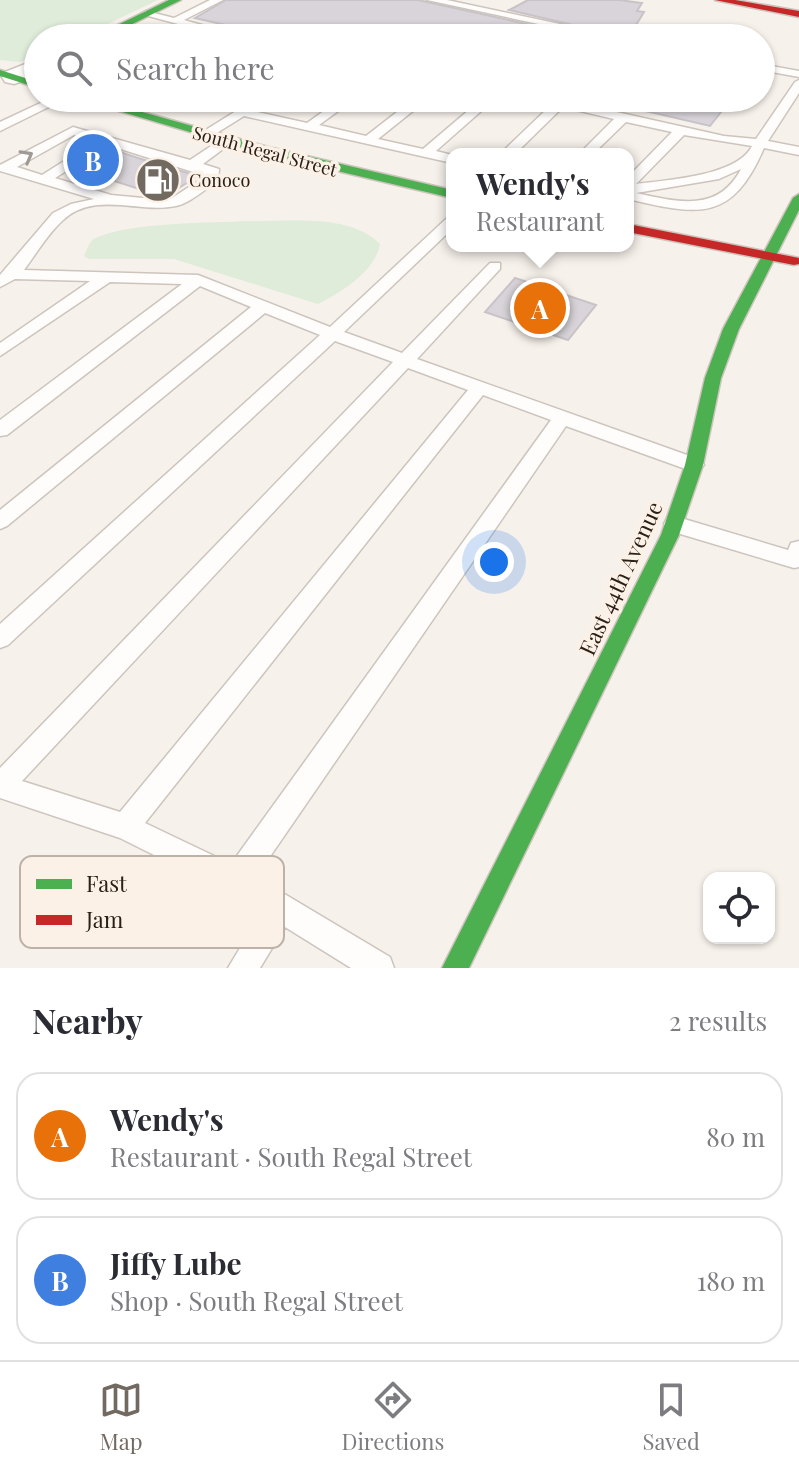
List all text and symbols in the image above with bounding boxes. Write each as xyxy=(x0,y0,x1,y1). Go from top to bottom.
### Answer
search box xyxy=(24,24,775,112)
icon: search xyxy=(52,46,96,90)
text: Search here xyxy=(116,48,275,88)
street label: South Regal Street xyxy=(190,120,340,182)
pin: B xyxy=(67,130,119,190)
popup xyxy=(446,148,634,252)
one-way arrow xyxy=(18,151,33,166)
fuel station icon: Conoco xyxy=(134,156,182,204)
text: Wendy's xyxy=(476,163,590,203)
place label: Conoco xyxy=(189,168,251,192)
text: Restaurant xyxy=(476,203,604,238)
pin: A xyxy=(514,278,566,338)
street label: East 44th Avenue xyxy=(571,496,669,660)
your location xyxy=(474,542,514,582)
legend xyxy=(20,856,284,948)
text: Fast xyxy=(86,868,128,898)
map controls xyxy=(703,872,775,944)
button: locate xyxy=(703,872,775,944)
text: Jam xyxy=(85,904,124,934)
text: Nearby xyxy=(32,997,143,1043)
text: 2 results xyxy=(669,1003,767,1038)
text: Wendy's xyxy=(110,1099,224,1139)
text: A xyxy=(51,1119,69,1154)
text: 80 m xyxy=(706,1119,765,1154)
text: Restaurant · South Regal Street xyxy=(110,1139,472,1174)
text: Jiffy Lube xyxy=(110,1243,242,1283)
text: B xyxy=(51,1263,69,1298)
text: 180 m xyxy=(697,1263,765,1298)
text: Shop · South Regal Street xyxy=(110,1283,403,1318)
tab: Map xyxy=(99,1378,143,1456)
tab: Directions xyxy=(341,1378,444,1456)
tab: Saved xyxy=(643,1378,700,1456)

